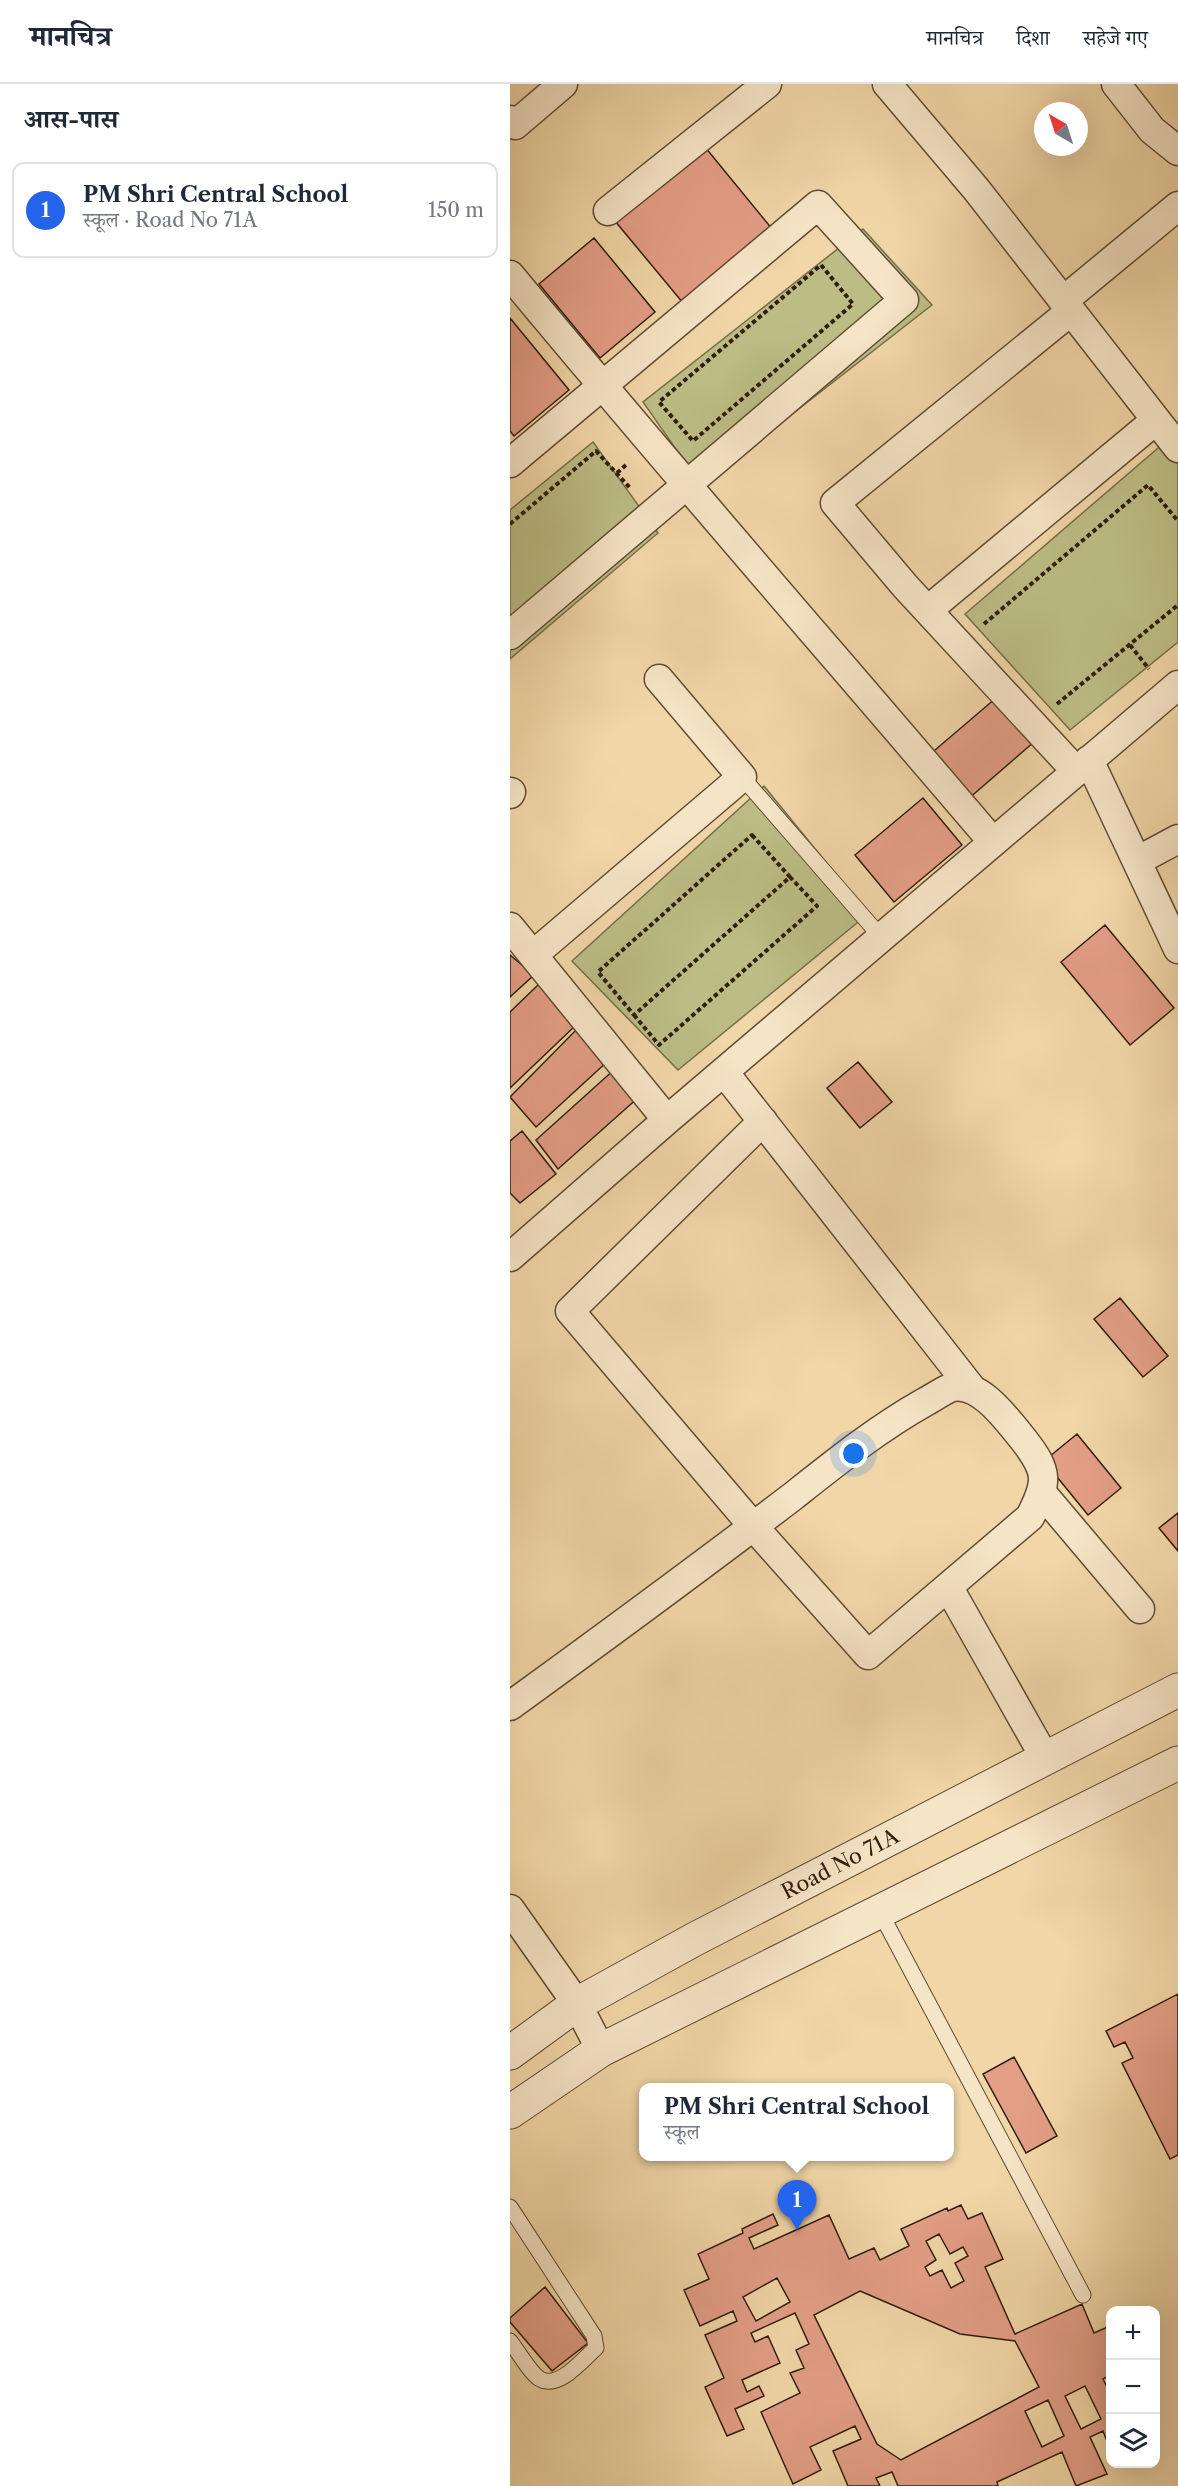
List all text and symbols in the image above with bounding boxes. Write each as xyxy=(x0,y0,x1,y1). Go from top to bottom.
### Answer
text: मानचित्र xyxy=(30,19,112,53)
text: मानचित्र xyxy=(926,25,983,50)
text: दिशा xyxy=(1016,25,1050,50)
text: सहेजे गए xyxy=(1083,25,1148,50)
north arrow xyxy=(1034,102,1088,156)
text: आस-पास xyxy=(24,103,118,135)
text: PM Shri Central School xyxy=(83,181,348,208)
text: 1 xyxy=(41,198,50,222)
text: 150 m xyxy=(428,198,484,222)
text: स्कूल · Road No 71A xyxy=(83,208,257,232)
your location xyxy=(839,1439,868,1468)
street label: Road No 71A xyxy=(777,1823,903,1904)
popup xyxy=(639,2083,954,2161)
text: PM Shri Central School xyxy=(664,2093,929,2120)
text: स्कूल xyxy=(664,2120,700,2144)
pin: 1 xyxy=(778,2180,816,2230)
map controls xyxy=(1106,2306,1160,2468)
button: + xyxy=(1106,2306,1160,2360)
button: − xyxy=(1106,2360,1160,2414)
button: layers xyxy=(1106,2414,1160,2468)

